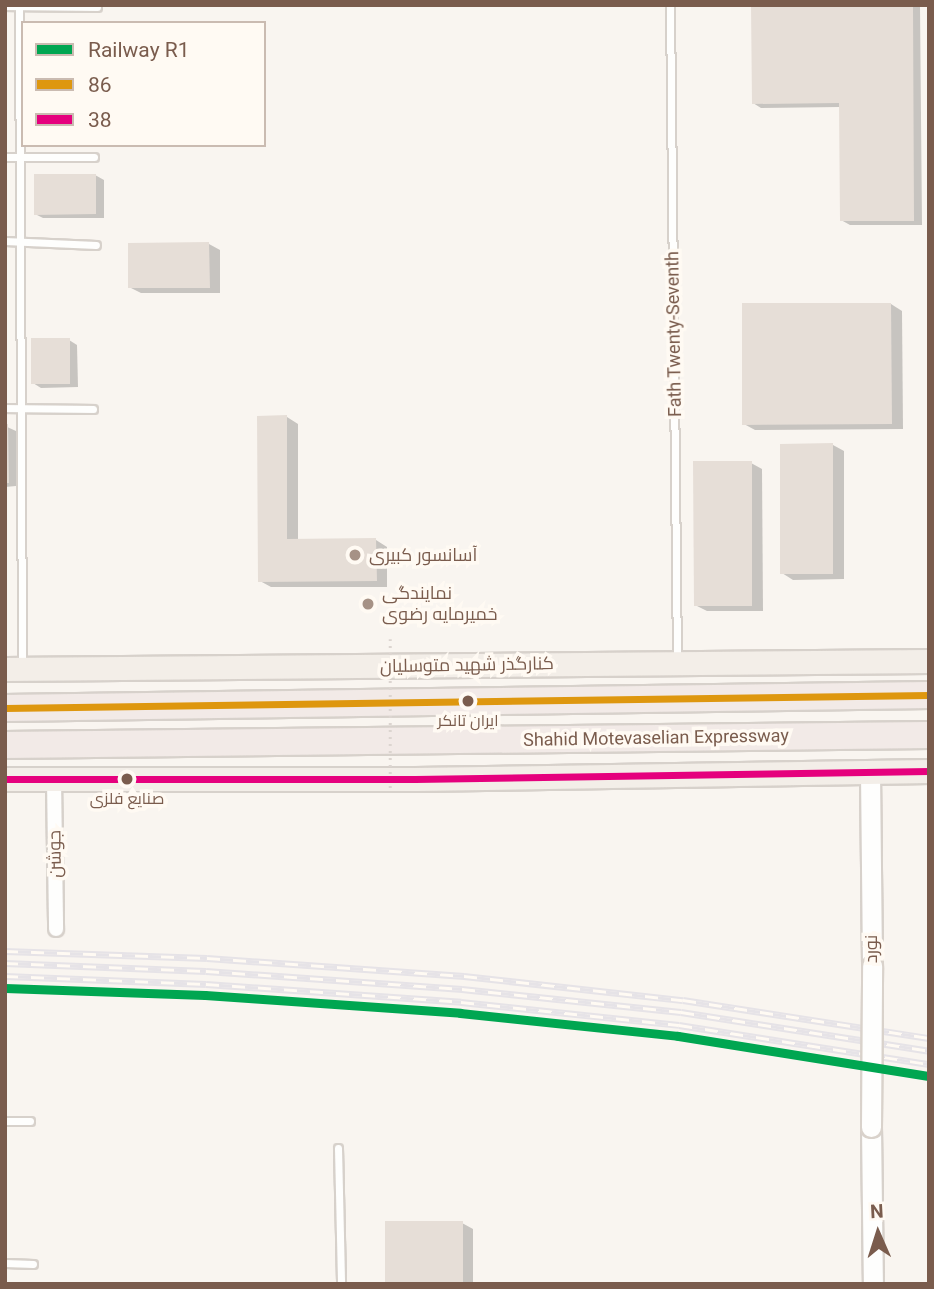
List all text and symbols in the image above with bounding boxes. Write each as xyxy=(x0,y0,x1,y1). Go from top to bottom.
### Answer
legend xyxy=(21,21,266,147)
text: Railway R1 xyxy=(88,38,190,62)
text: 86 xyxy=(88,73,112,97)
text: 38 xyxy=(88,108,112,132)
street label: Fath Twenty-Seventh xyxy=(662,251,686,417)
place label: آسانسور کبیری xyxy=(369,544,477,566)
marker: آسانسور کبیری xyxy=(347,547,363,563)
place label: نمایندگی خمیرمایه رضوی xyxy=(382,583,497,626)
marker: نمایندگی خمیرمایه رضوی xyxy=(360,596,376,612)
street label: کنارگذر شهید متوسلیان xyxy=(380,653,554,677)
marker: ایران تانکر xyxy=(461,694,475,708)
place label: ایران تانکر xyxy=(438,711,498,731)
street label: Shahid Motevaselian Expressway xyxy=(523,725,789,751)
marker: صنایع فلزی xyxy=(120,772,134,786)
place label: صنایع فلزی xyxy=(90,789,164,809)
street label: جوشن xyxy=(44,830,66,878)
street label: نورد xyxy=(860,935,882,963)
north arrow xyxy=(843,1198,913,1268)
text: N xyxy=(870,1200,884,1223)

